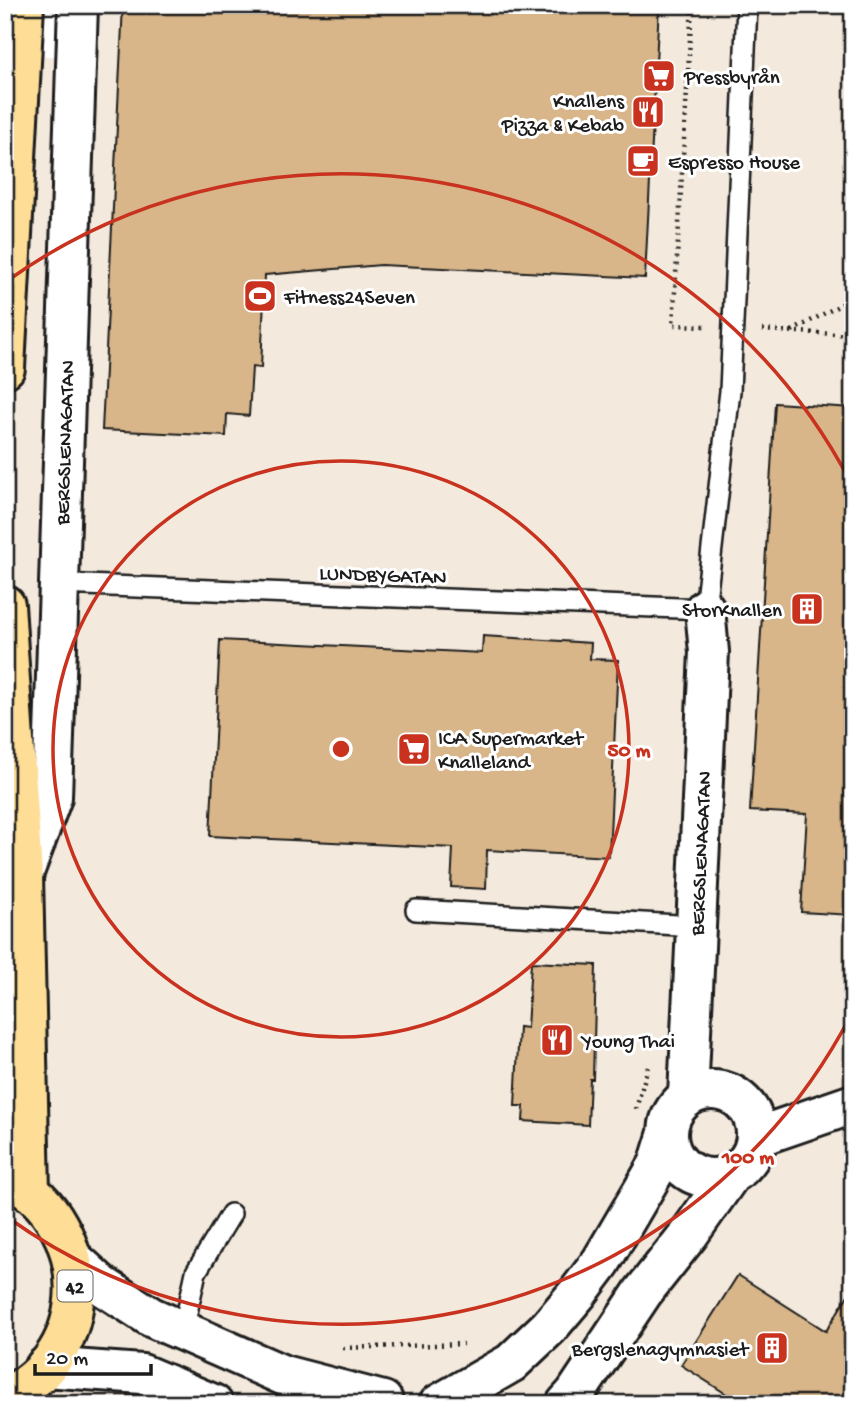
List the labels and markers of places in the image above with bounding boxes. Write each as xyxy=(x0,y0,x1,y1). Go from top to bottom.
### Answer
supermarket icon: Pressbyrån xyxy=(640,57,678,95)
place label: Pressbyrån xyxy=(683,67,780,92)
place label: Knallens Pizza & Kebab xyxy=(501,91,625,140)
restaurant icon: Knallens Pizza & Kebab xyxy=(629,93,667,131)
cafe icon: Espresso House xyxy=(624,142,662,180)
place label: Espresso House xyxy=(668,152,801,177)
sports icon: Fitness24Seven xyxy=(241,277,279,315)
place label: Fitness24Seven xyxy=(283,287,415,312)
building icon: StorKnallen xyxy=(788,590,826,628)
place label: StorKnallen xyxy=(682,600,782,625)
place label: ICA Supermarket Knalleland xyxy=(438,728,585,777)
supermarket icon: ICA Supermarket Knalleland xyxy=(395,730,433,768)
centre of rings xyxy=(329,737,353,761)
restaurant icon: Young Thai xyxy=(538,1021,576,1059)
place label: Young Thai xyxy=(580,1031,675,1056)
building icon: Bergslenagymnasiet xyxy=(753,1329,791,1367)
place label: Bergslenagymnasiet xyxy=(571,1339,750,1364)

